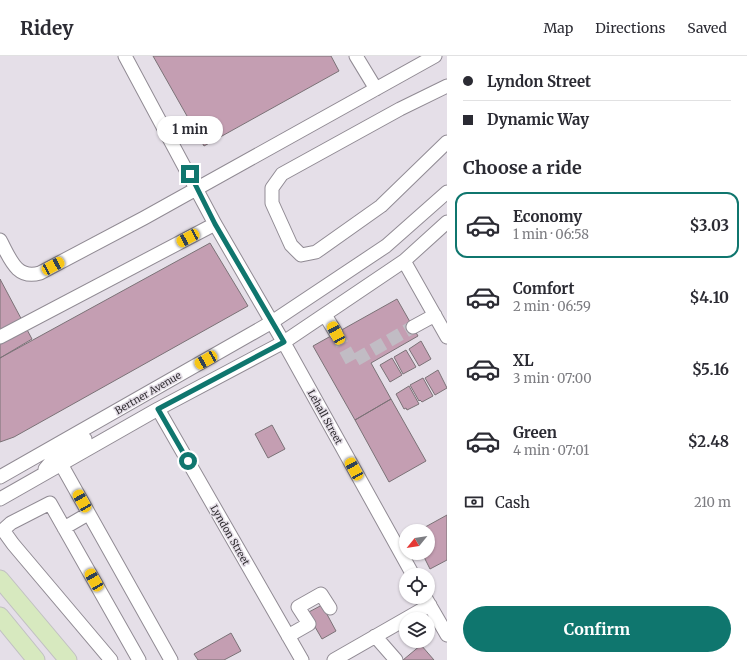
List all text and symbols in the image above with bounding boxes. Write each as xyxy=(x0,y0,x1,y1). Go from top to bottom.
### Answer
text: Ridey xyxy=(20,16,73,40)
text: Map xyxy=(543,19,573,37)
text: Directions xyxy=(595,19,665,37)
text: Saved xyxy=(687,19,727,37)
text: Lyndon Street xyxy=(487,72,591,91)
text: Dynamic Way xyxy=(487,110,589,129)
callout: 1 min xyxy=(157,116,223,144)
text: 1 min xyxy=(172,121,208,138)
text: Choose a ride xyxy=(463,156,582,179)
route end xyxy=(181,165,199,183)
icon: car xyxy=(465,207,501,243)
text: Economy xyxy=(513,207,582,226)
text: $3.03 xyxy=(690,216,729,235)
text: 1 min · 06:58 xyxy=(513,226,589,243)
car xyxy=(175,227,201,249)
car xyxy=(40,255,66,277)
icon: car xyxy=(465,279,501,315)
text: Comfort xyxy=(513,279,574,298)
text: $4.10 xyxy=(689,288,729,307)
text: 2 min · 06:59 xyxy=(513,298,591,315)
car xyxy=(325,320,347,346)
car xyxy=(193,349,219,371)
icon: car xyxy=(465,351,501,387)
text: XL xyxy=(513,351,534,370)
text: $5.16 xyxy=(692,360,729,379)
street label: Bertner Avenue xyxy=(112,369,184,417)
text: 3 min · 07:00 xyxy=(513,370,592,387)
street label: Lehall Street xyxy=(305,387,345,447)
icon: car xyxy=(465,423,501,459)
text: Green xyxy=(513,423,557,442)
text: $2.48 xyxy=(688,432,729,451)
text: 4 min · 07:01 xyxy=(513,442,589,459)
route start xyxy=(179,452,197,470)
car xyxy=(343,456,365,482)
car xyxy=(71,488,93,514)
icon: cash xyxy=(463,491,485,513)
text: Cash xyxy=(495,493,530,512)
text: 210 m xyxy=(694,494,731,511)
street label: Lyndon Street xyxy=(207,502,253,568)
north arrow xyxy=(399,524,435,560)
map controls xyxy=(399,524,435,648)
car xyxy=(83,567,105,593)
button: locate xyxy=(399,568,435,604)
button: Confirm xyxy=(463,606,731,652)
button: layers xyxy=(399,612,435,648)

